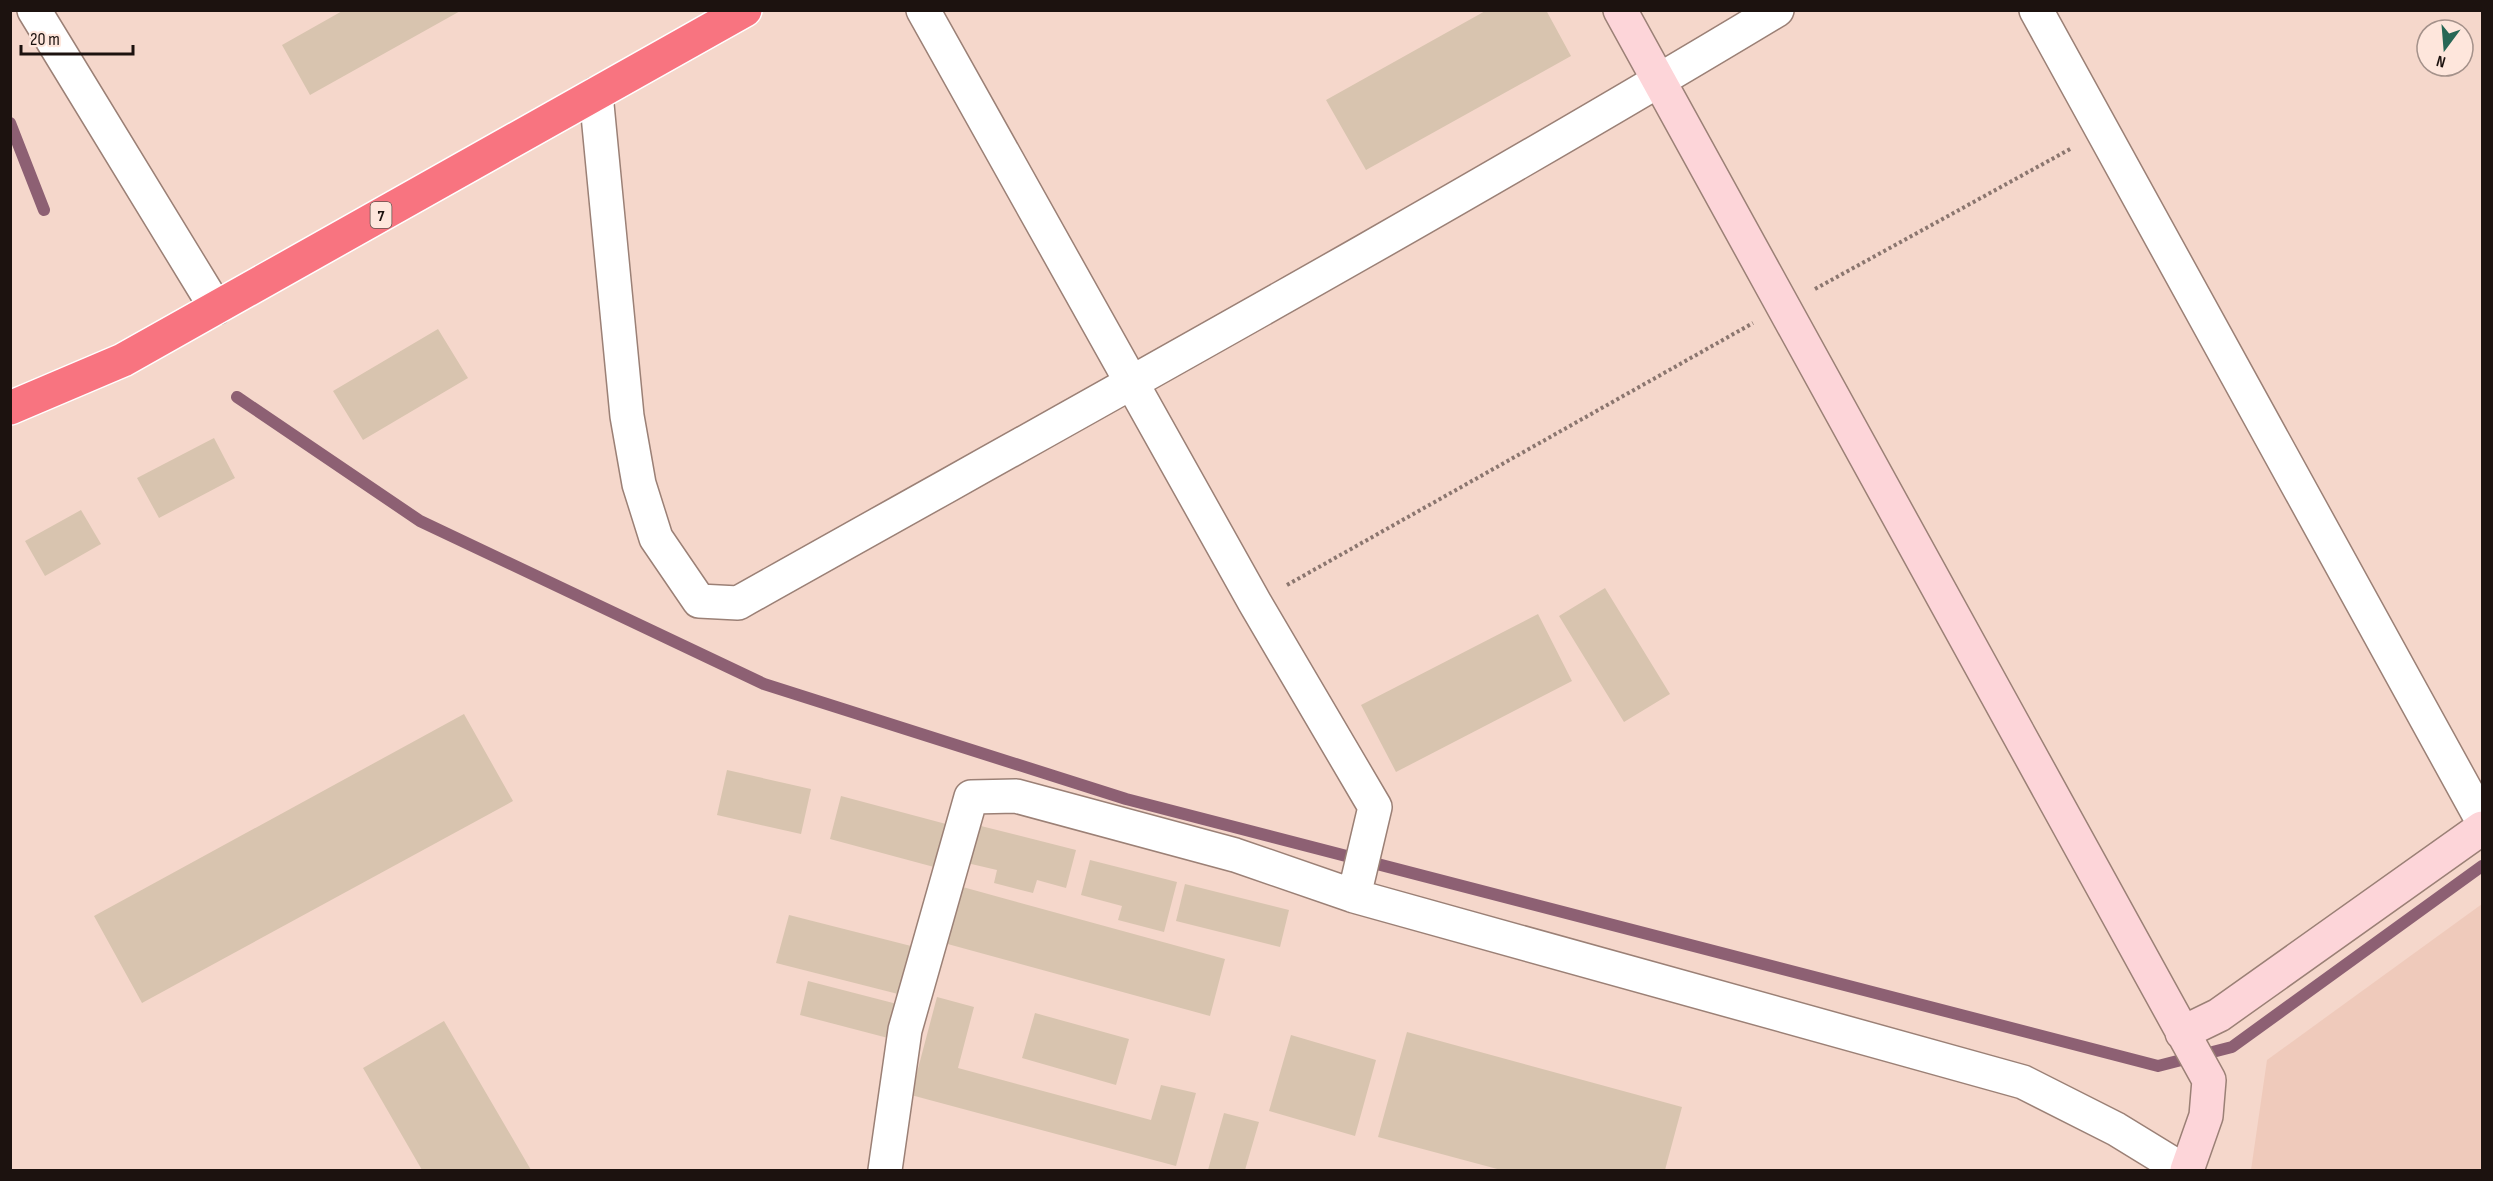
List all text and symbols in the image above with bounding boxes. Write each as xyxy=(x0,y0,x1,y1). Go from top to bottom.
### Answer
scale bar xyxy=(21,18,134,56)
north arrow xyxy=(2415,18,2475,78)
text: 20 m xyxy=(30,29,60,50)
text: N xyxy=(2435,51,2448,71)
road number: 7 xyxy=(370,202,392,228)

